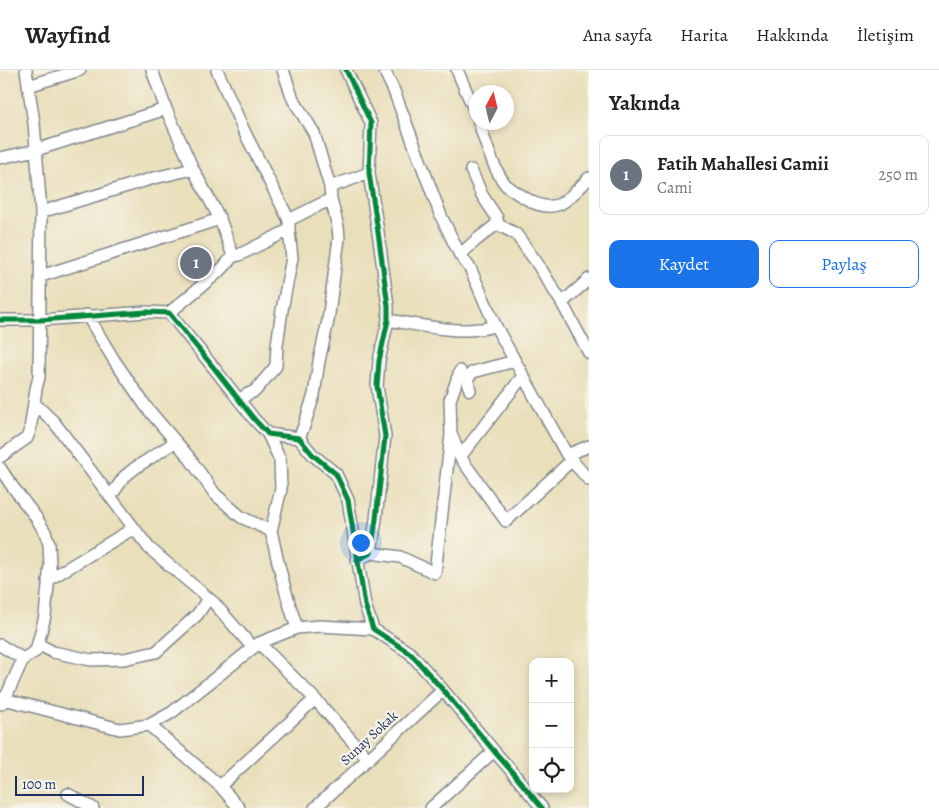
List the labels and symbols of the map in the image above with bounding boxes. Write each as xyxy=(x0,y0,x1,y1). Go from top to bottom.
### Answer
north arrow xyxy=(469,85,514,130)
pin: 1 xyxy=(180,244,212,282)
your location xyxy=(348,530,374,556)
street label: Sunay Sokak xyxy=(336,706,402,770)
scale bar xyxy=(15,773,144,796)

